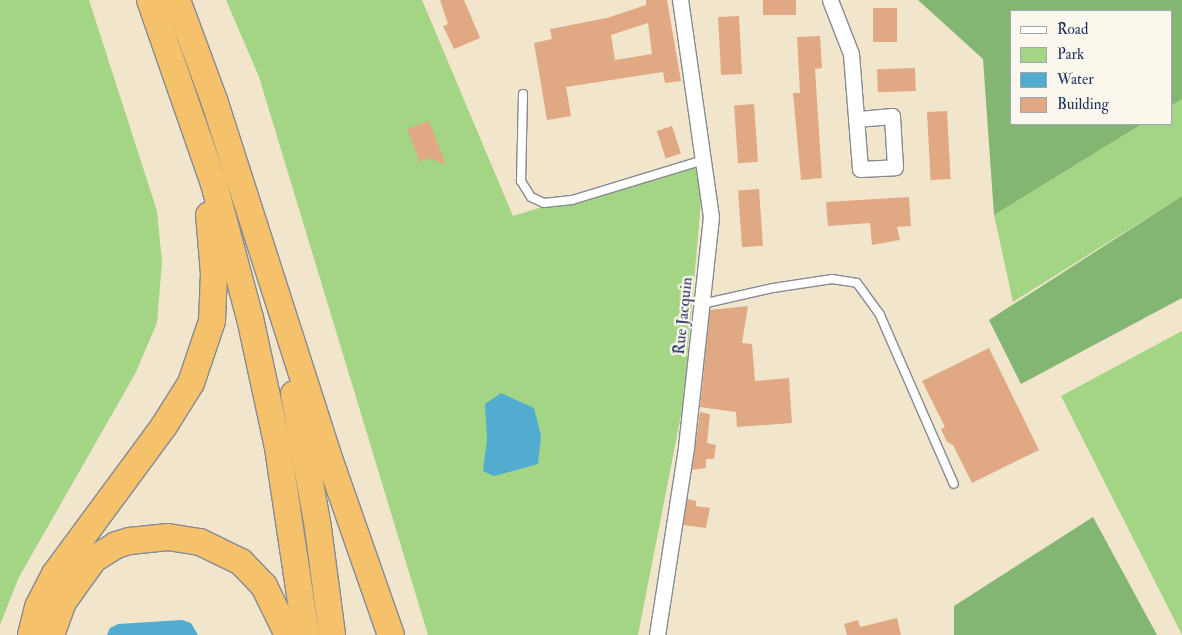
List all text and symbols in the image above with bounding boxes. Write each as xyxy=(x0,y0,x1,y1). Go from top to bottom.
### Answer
legend xyxy=(1010,10,1172,125)
text: Road xyxy=(1057,20,1088,39)
text: Park xyxy=(1057,45,1084,64)
text: Water xyxy=(1057,70,1094,89)
text: Building xyxy=(1057,95,1109,114)
street label: Rue Jacquin xyxy=(669,276,697,356)

